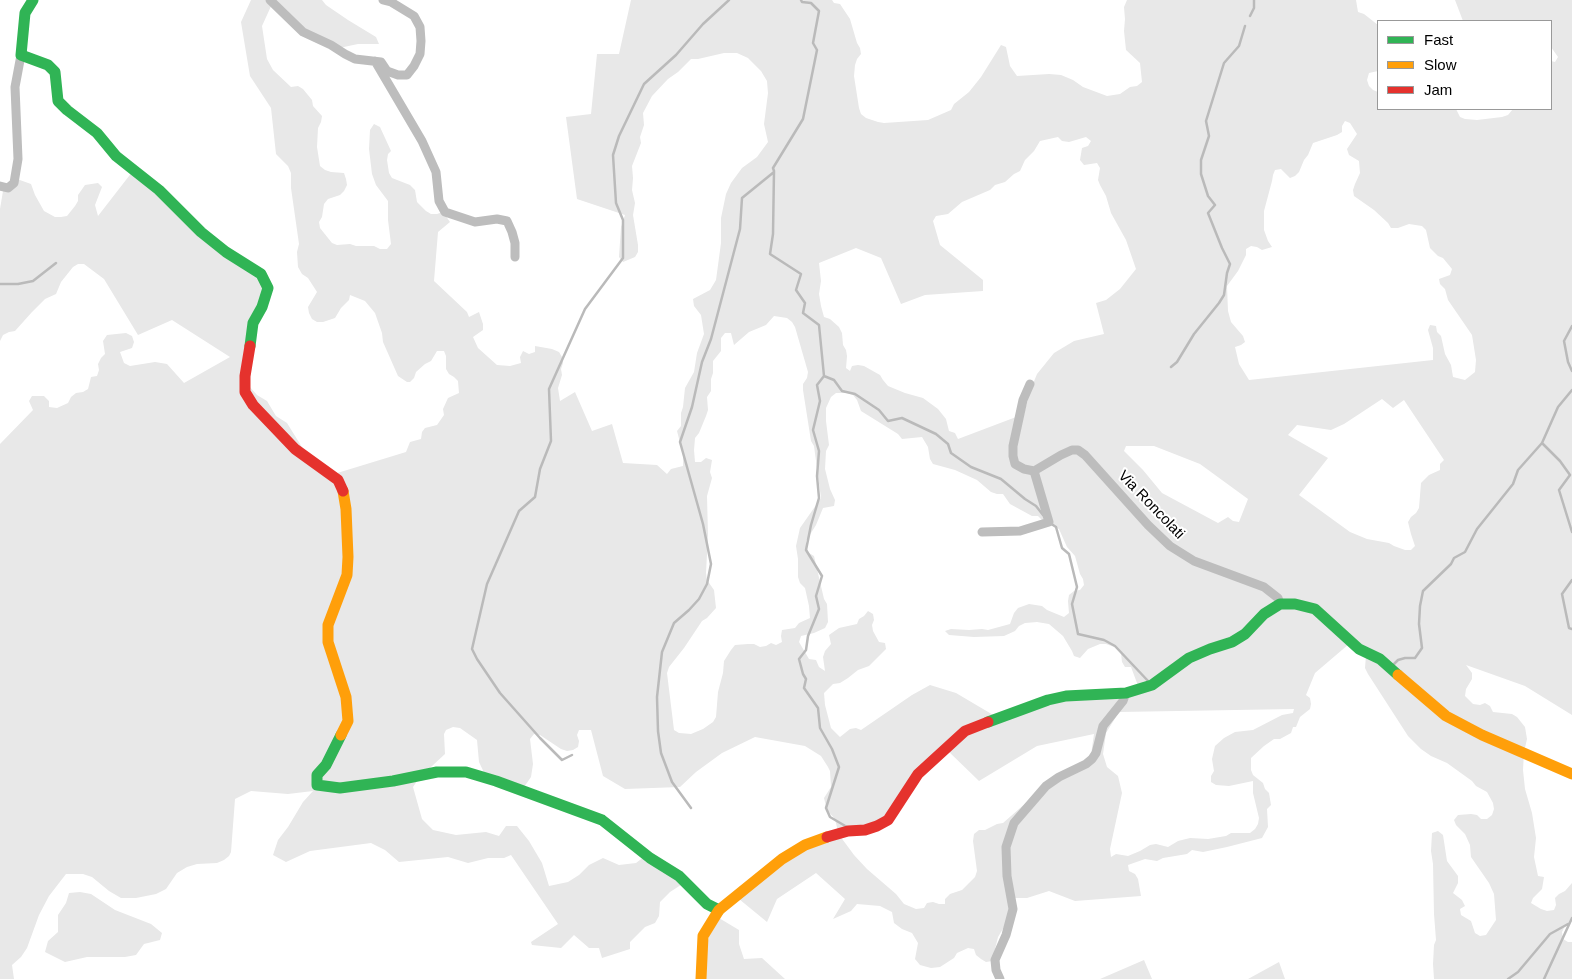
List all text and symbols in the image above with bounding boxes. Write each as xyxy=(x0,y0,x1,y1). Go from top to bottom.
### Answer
legend xyxy=(1377,20,1552,110)
text: Fast xyxy=(1424,31,1453,48)
text: Slow xyxy=(1424,56,1457,73)
text: Jam xyxy=(1424,81,1452,98)
street label: Via Roncolati xyxy=(1114,467,1188,543)

